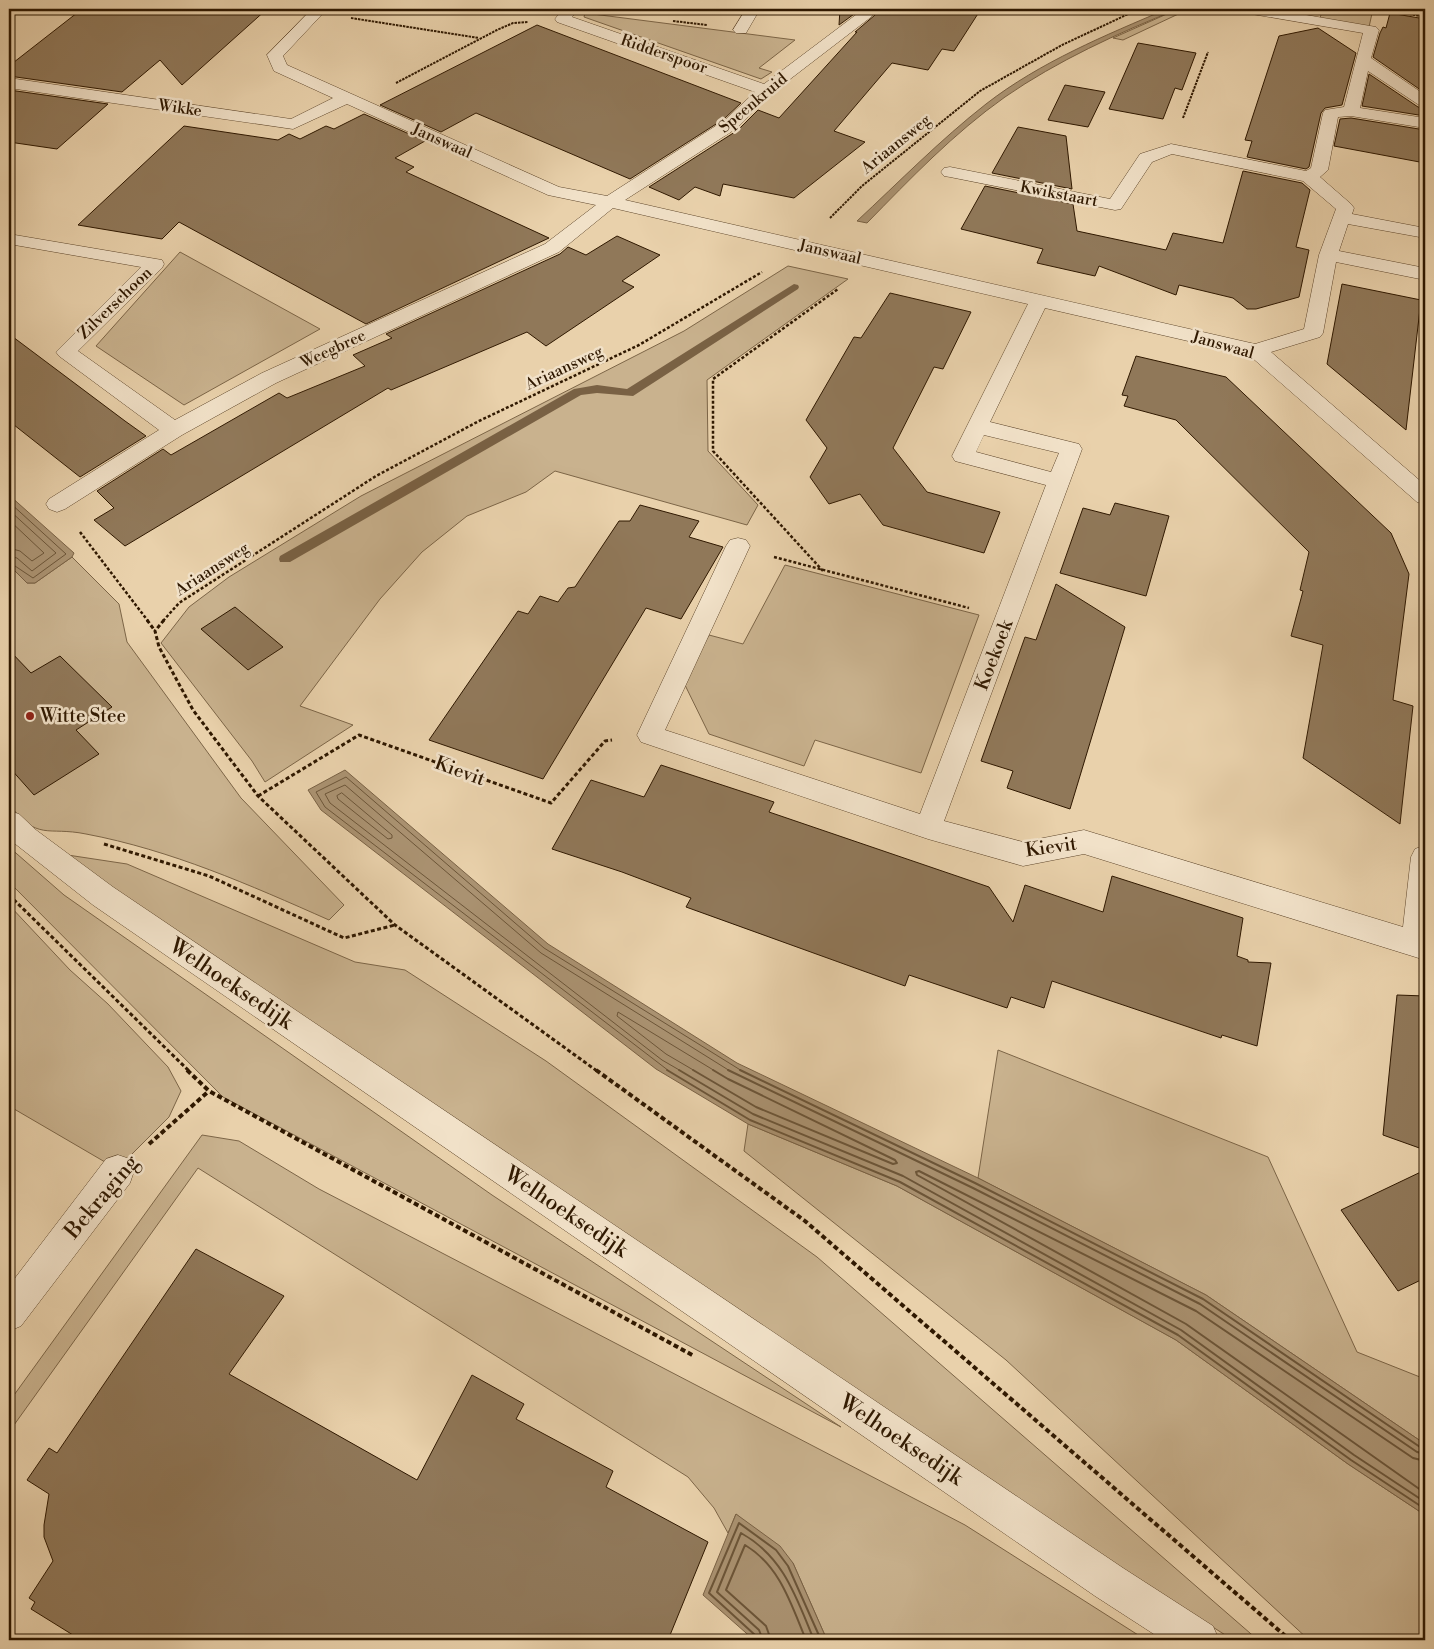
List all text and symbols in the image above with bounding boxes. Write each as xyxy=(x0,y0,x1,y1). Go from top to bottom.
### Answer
street label: Ridderspoor xyxy=(618,30,710,78)
street label: Speenkruid xyxy=(715,69,791,137)
street label: Wikke xyxy=(156,95,203,121)
street label: Ariaansweg xyxy=(856,109,935,179)
street label: Janswaal xyxy=(408,118,475,163)
street label: Kwikstaart xyxy=(1018,177,1100,211)
street label: Janswaal xyxy=(796,235,864,269)
street label: Zilverschoon xyxy=(74,262,157,343)
street label: Weegbree xyxy=(296,325,369,373)
street label: Janswaal xyxy=(1189,326,1257,363)
street label: Ariaansweg xyxy=(521,341,607,395)
street label: Ariaansweg xyxy=(171,537,253,601)
street label: Koekoek xyxy=(970,615,1019,694)
place label: Witte Stee xyxy=(39,704,126,728)
marker: Witte Stee xyxy=(24,710,36,722)
street label: Kievit xyxy=(432,751,489,791)
street label: Kievit xyxy=(1024,831,1079,862)
street label: Welhoeksedijk xyxy=(163,932,299,1036)
street label: Bekraging xyxy=(58,1149,145,1245)
street label: Welhoeksedijk xyxy=(498,1160,634,1264)
street label: Welhoeksedijk xyxy=(833,1388,969,1492)

